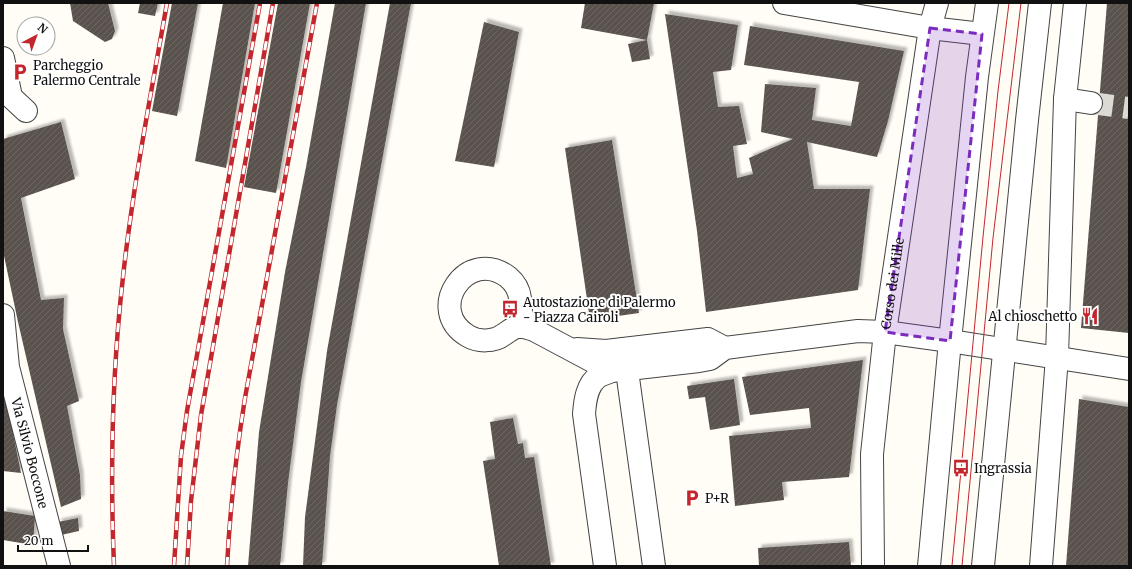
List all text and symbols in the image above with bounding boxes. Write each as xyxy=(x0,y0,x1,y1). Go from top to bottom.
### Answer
north arrow xyxy=(16,16,56,56)
text: N xyxy=(35,20,51,37)
place label: Parcheggio Palermo Centrale xyxy=(33,57,141,89)
parking icon: Parcheggio Palermo Centrale xyxy=(10,62,30,82)
street label: Corso dei Mille xyxy=(878,236,908,330)
place label: Autostazione di Palermo - Piazza Cairoli xyxy=(522,294,676,326)
bus stop icon: Autostazione di Palermo - Piazza Cairoli xyxy=(500,299,520,319)
restaurant icon: Al chioschetto xyxy=(1080,306,1100,326)
place label: Al chioschetto xyxy=(987,308,1077,325)
street label: Via Silvio Boccone xyxy=(7,395,52,510)
bus stop icon: Ingrassia xyxy=(951,458,971,478)
place label: Ingrassia xyxy=(974,460,1032,477)
parking icon: P+R xyxy=(682,488,702,508)
place label: P+R xyxy=(705,490,729,507)
scale bar xyxy=(18,527,88,553)
text: 20 m xyxy=(24,533,53,548)

